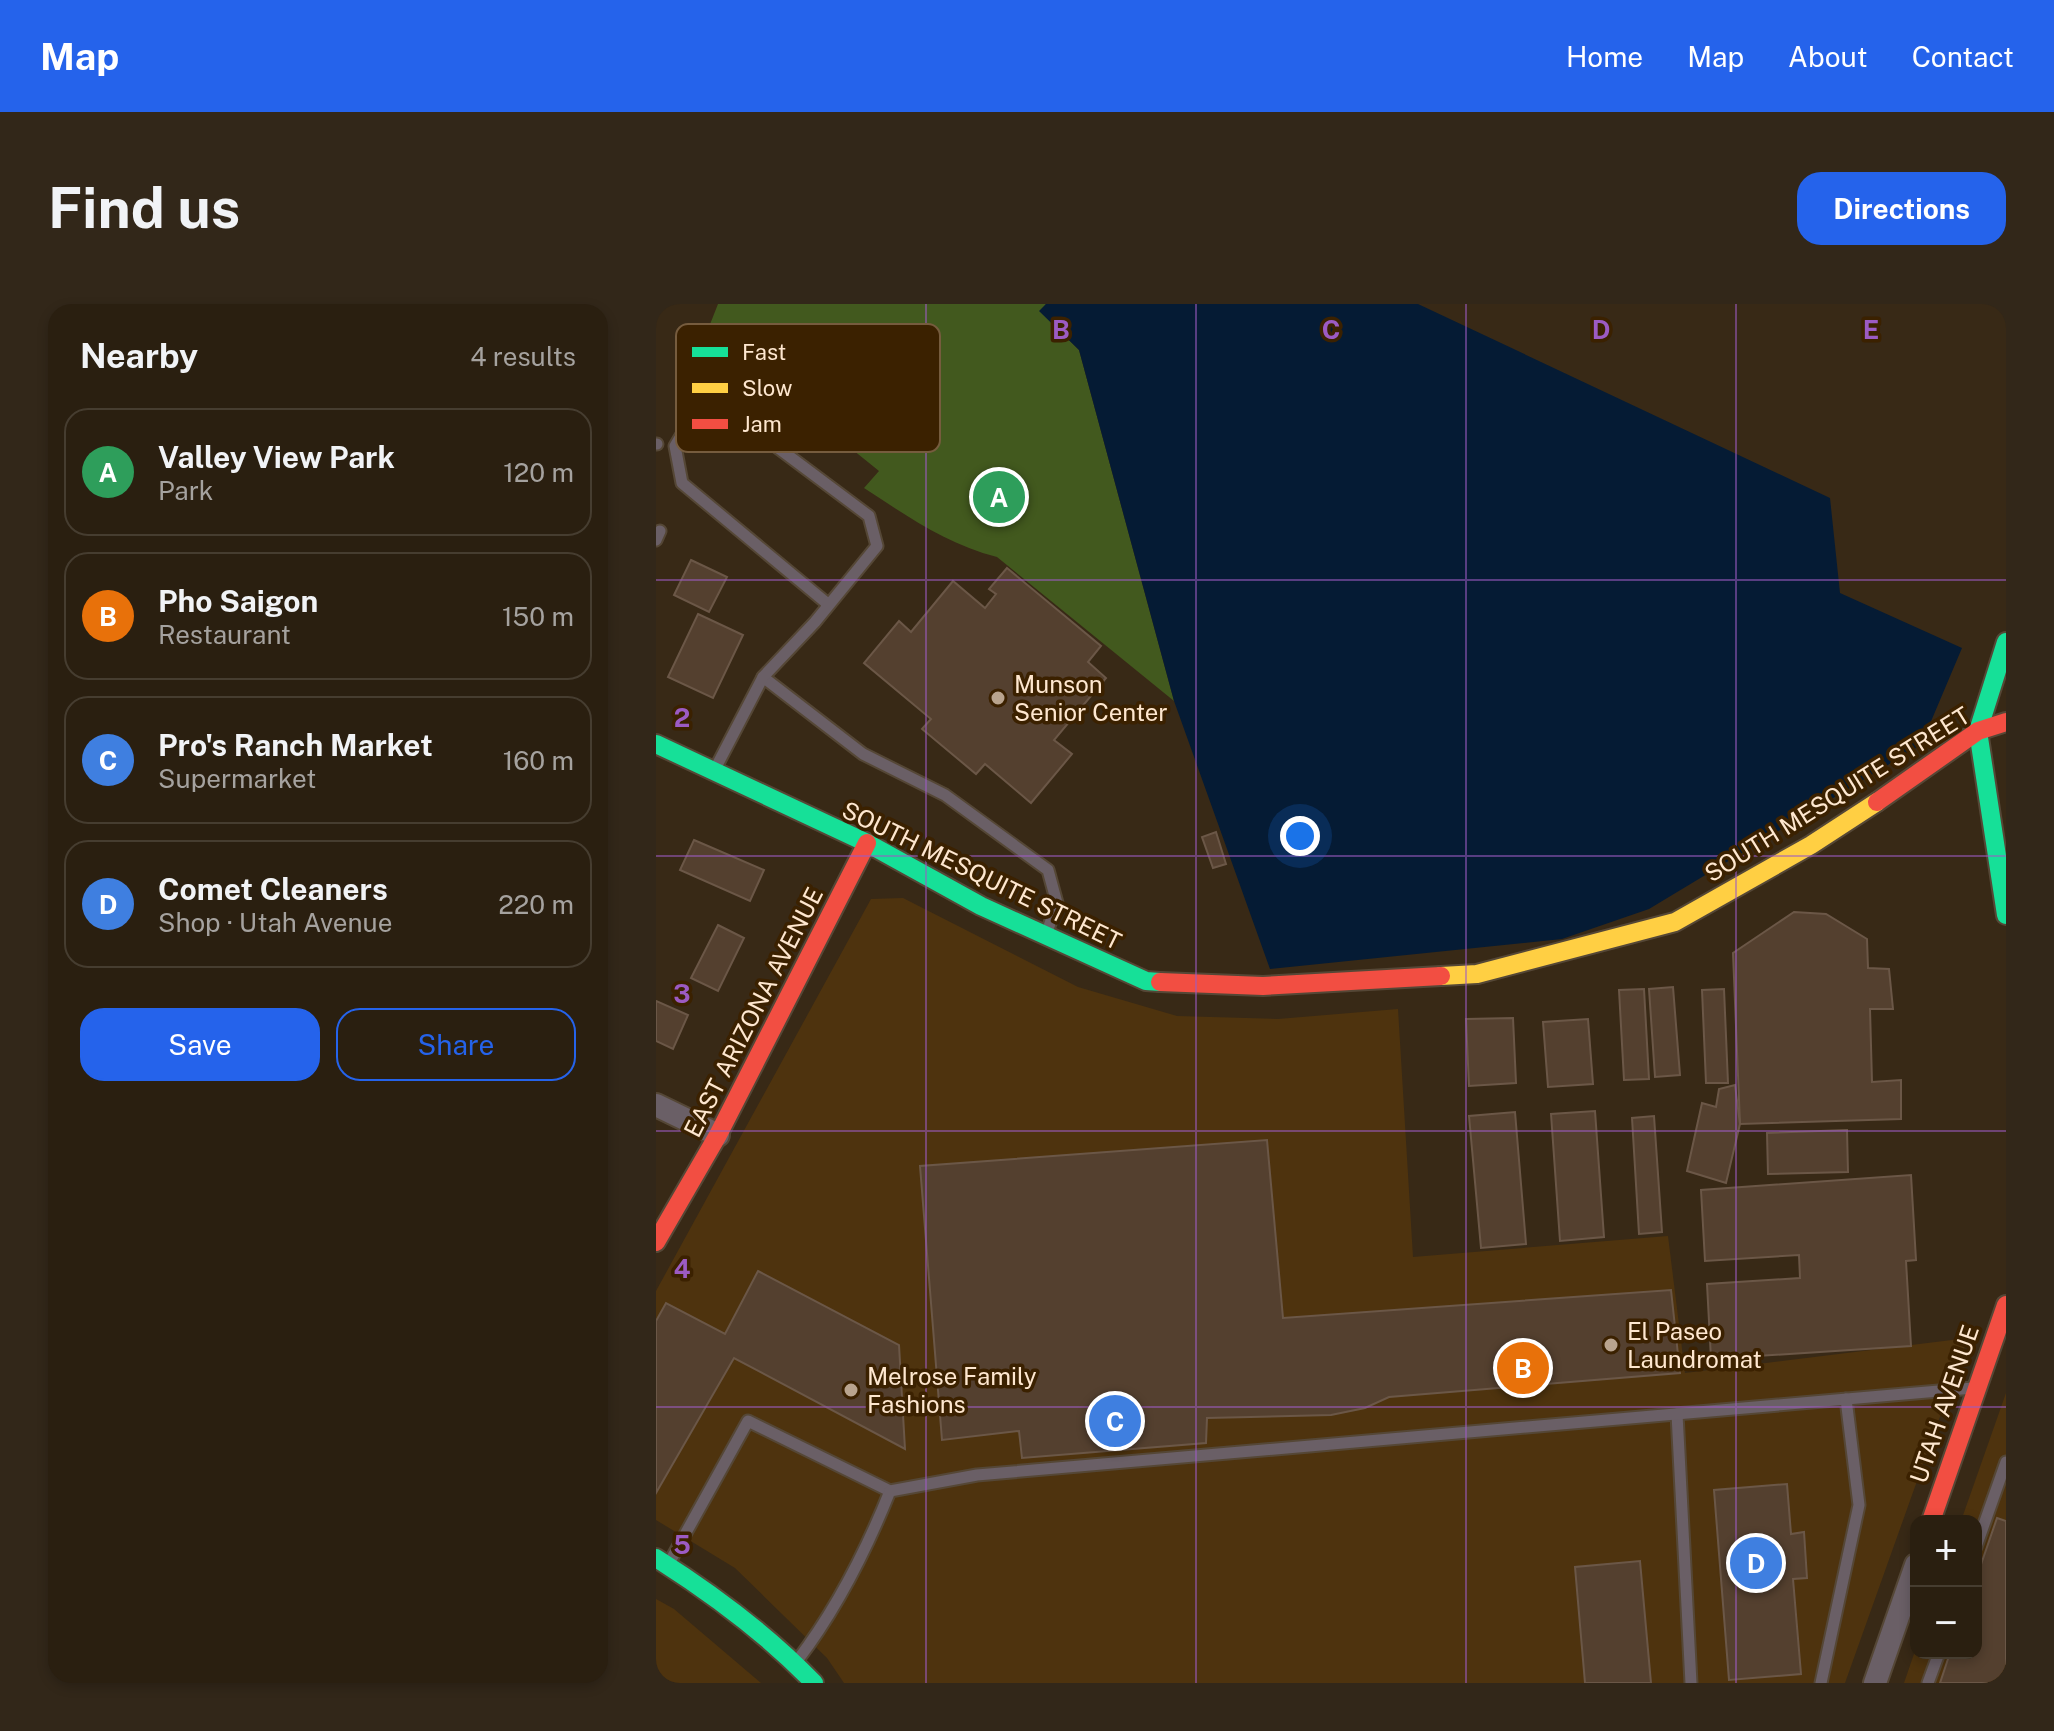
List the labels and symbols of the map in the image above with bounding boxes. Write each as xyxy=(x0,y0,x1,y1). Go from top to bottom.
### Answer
text: B xyxy=(1052,314,1070,345)
text: C xyxy=(1322,314,1340,345)
text: D xyxy=(1592,314,1610,345)
text: E xyxy=(1863,314,1879,345)
legend xyxy=(676,324,940,452)
text: Fast xyxy=(742,339,786,365)
text: Slow xyxy=(742,375,792,401)
text: Jam xyxy=(742,411,782,437)
pin: A xyxy=(973,467,1025,527)
place label: Munson Senior Center xyxy=(1014,670,1168,726)
marker: Munson Senior Center xyxy=(989,689,1007,707)
street label: SOUTH MESQUITE STREET xyxy=(1699,701,1975,887)
text: 2 xyxy=(674,702,690,733)
street label: SOUTH MESQUITE STREET xyxy=(838,795,1126,955)
your location xyxy=(1280,816,1320,856)
street label: EAST ARIZONA AVENUE xyxy=(678,883,828,1141)
text: 3 xyxy=(673,978,691,1009)
text: 4 xyxy=(673,1253,691,1284)
place label: El Paseo Laundromat xyxy=(1627,1317,1762,1373)
street label: UTAH AVENUE xyxy=(1904,1321,1984,1487)
marker: El Paseo Laundromat xyxy=(1602,1336,1620,1354)
pin: B xyxy=(1497,1338,1549,1398)
place label: Melrose Family Fashions xyxy=(867,1362,1037,1418)
marker: Melrose Family Fashions xyxy=(842,1381,860,1399)
pin: C xyxy=(1089,1391,1141,1451)
text: 5 xyxy=(673,1529,691,1560)
pin: D xyxy=(1730,1533,1782,1593)

